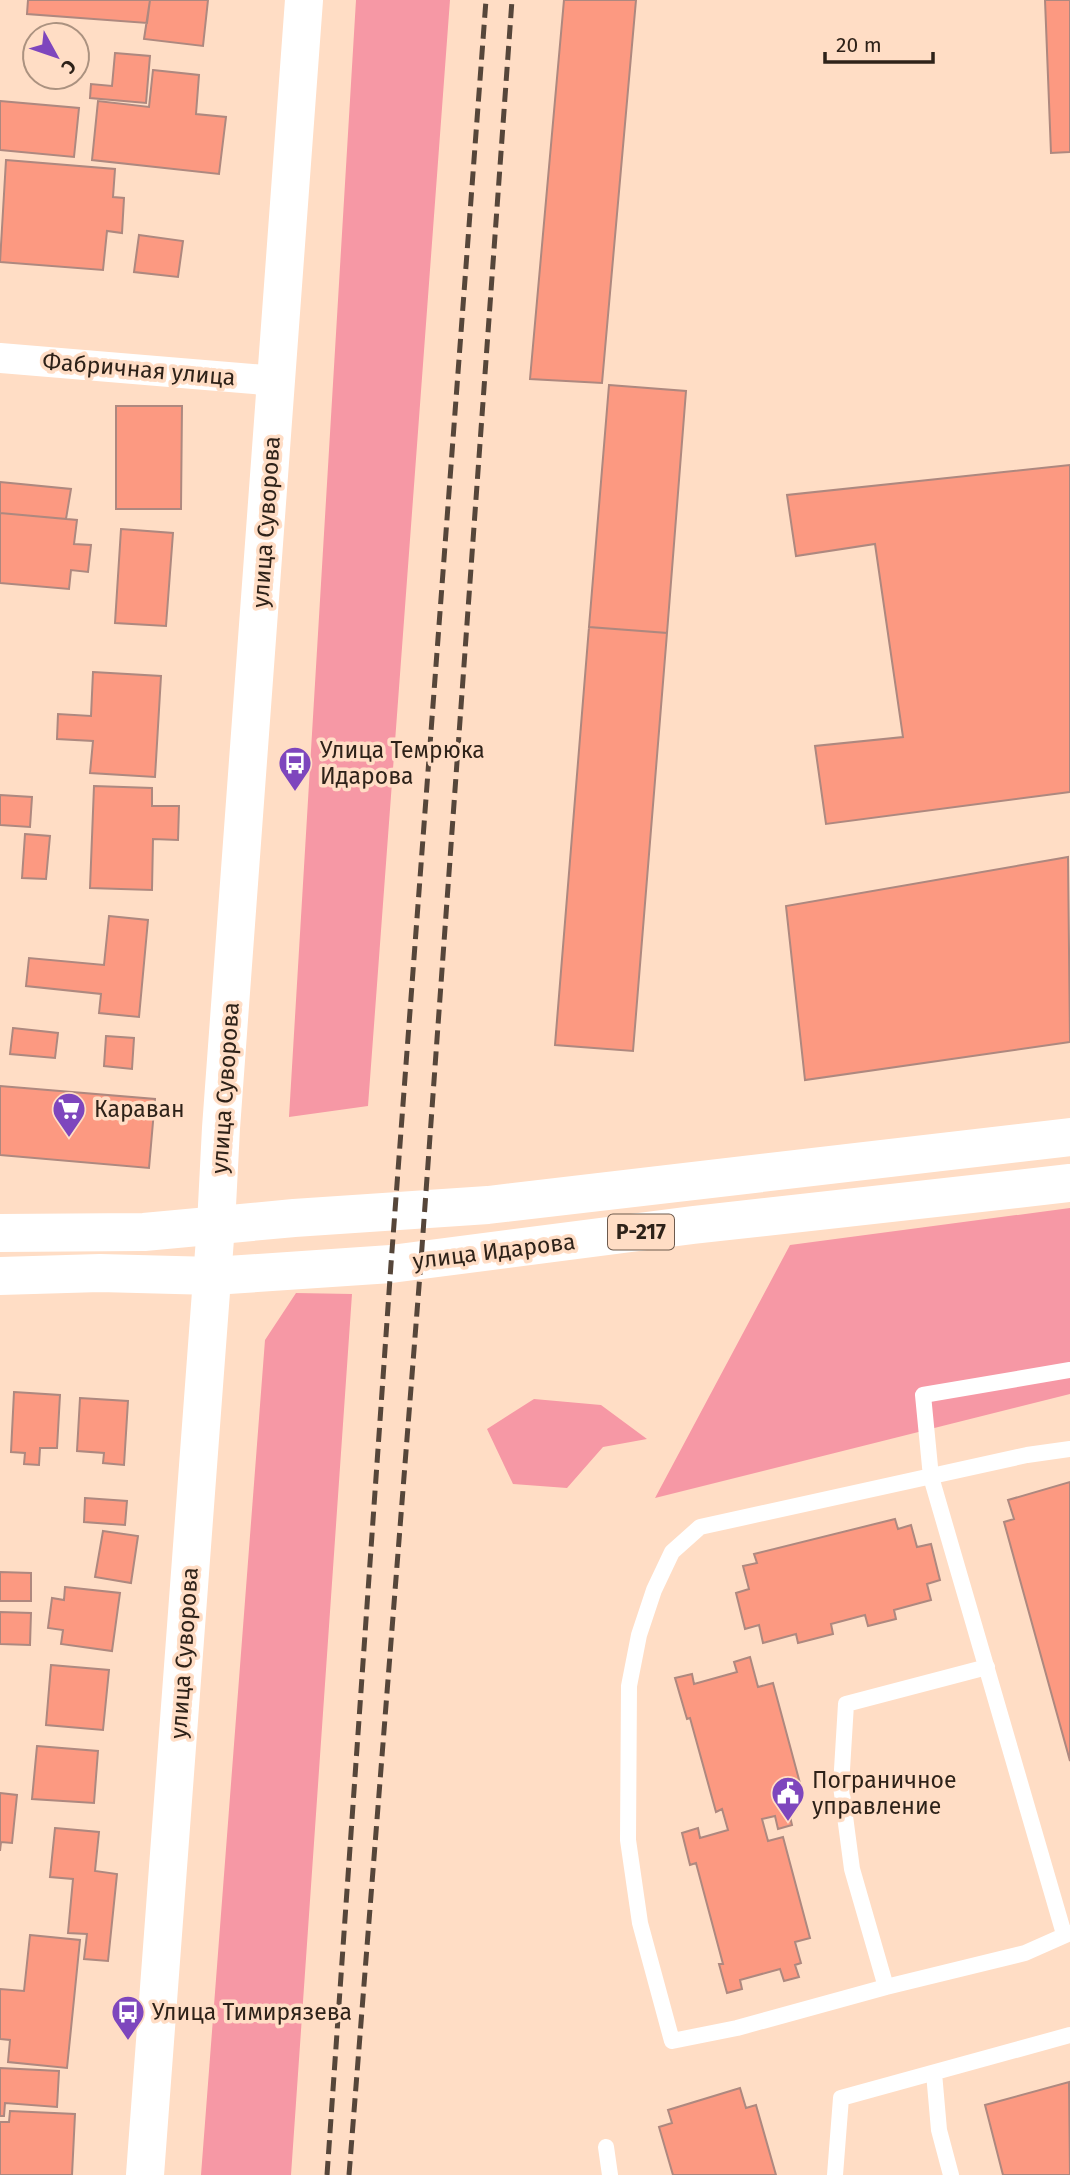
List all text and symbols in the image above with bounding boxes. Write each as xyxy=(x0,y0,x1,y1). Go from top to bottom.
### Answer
north arrow xyxy=(21,21,91,91)
scale bar xyxy=(825,21,934,65)
text: 20 m xyxy=(836,32,882,58)
text: С xyxy=(56,55,81,78)
street label: Фабричная улица xyxy=(41,347,237,391)
street label: улица Суворова xyxy=(246,435,286,609)
place label: Улица Темрюка Идарова xyxy=(320,736,485,790)
bus stop icon: Улица Темрюка Идарова xyxy=(276,744,314,793)
street label: улица Суворова xyxy=(205,1001,245,1175)
supermarket icon: Караван xyxy=(50,1090,88,1139)
place label: Караван xyxy=(94,1095,185,1123)
road number: Р-217 xyxy=(608,1214,674,1250)
street label: улица Идарова xyxy=(411,1227,577,1275)
street label: улица Суворова xyxy=(164,1566,204,1740)
place label: Пограничное управление xyxy=(812,1766,957,1820)
public building icon: Пограничное управление xyxy=(769,1774,807,1823)
bus stop icon: Улица Тимирязева xyxy=(109,1993,147,2042)
place label: Улица Тимирязева xyxy=(152,1998,352,2026)

